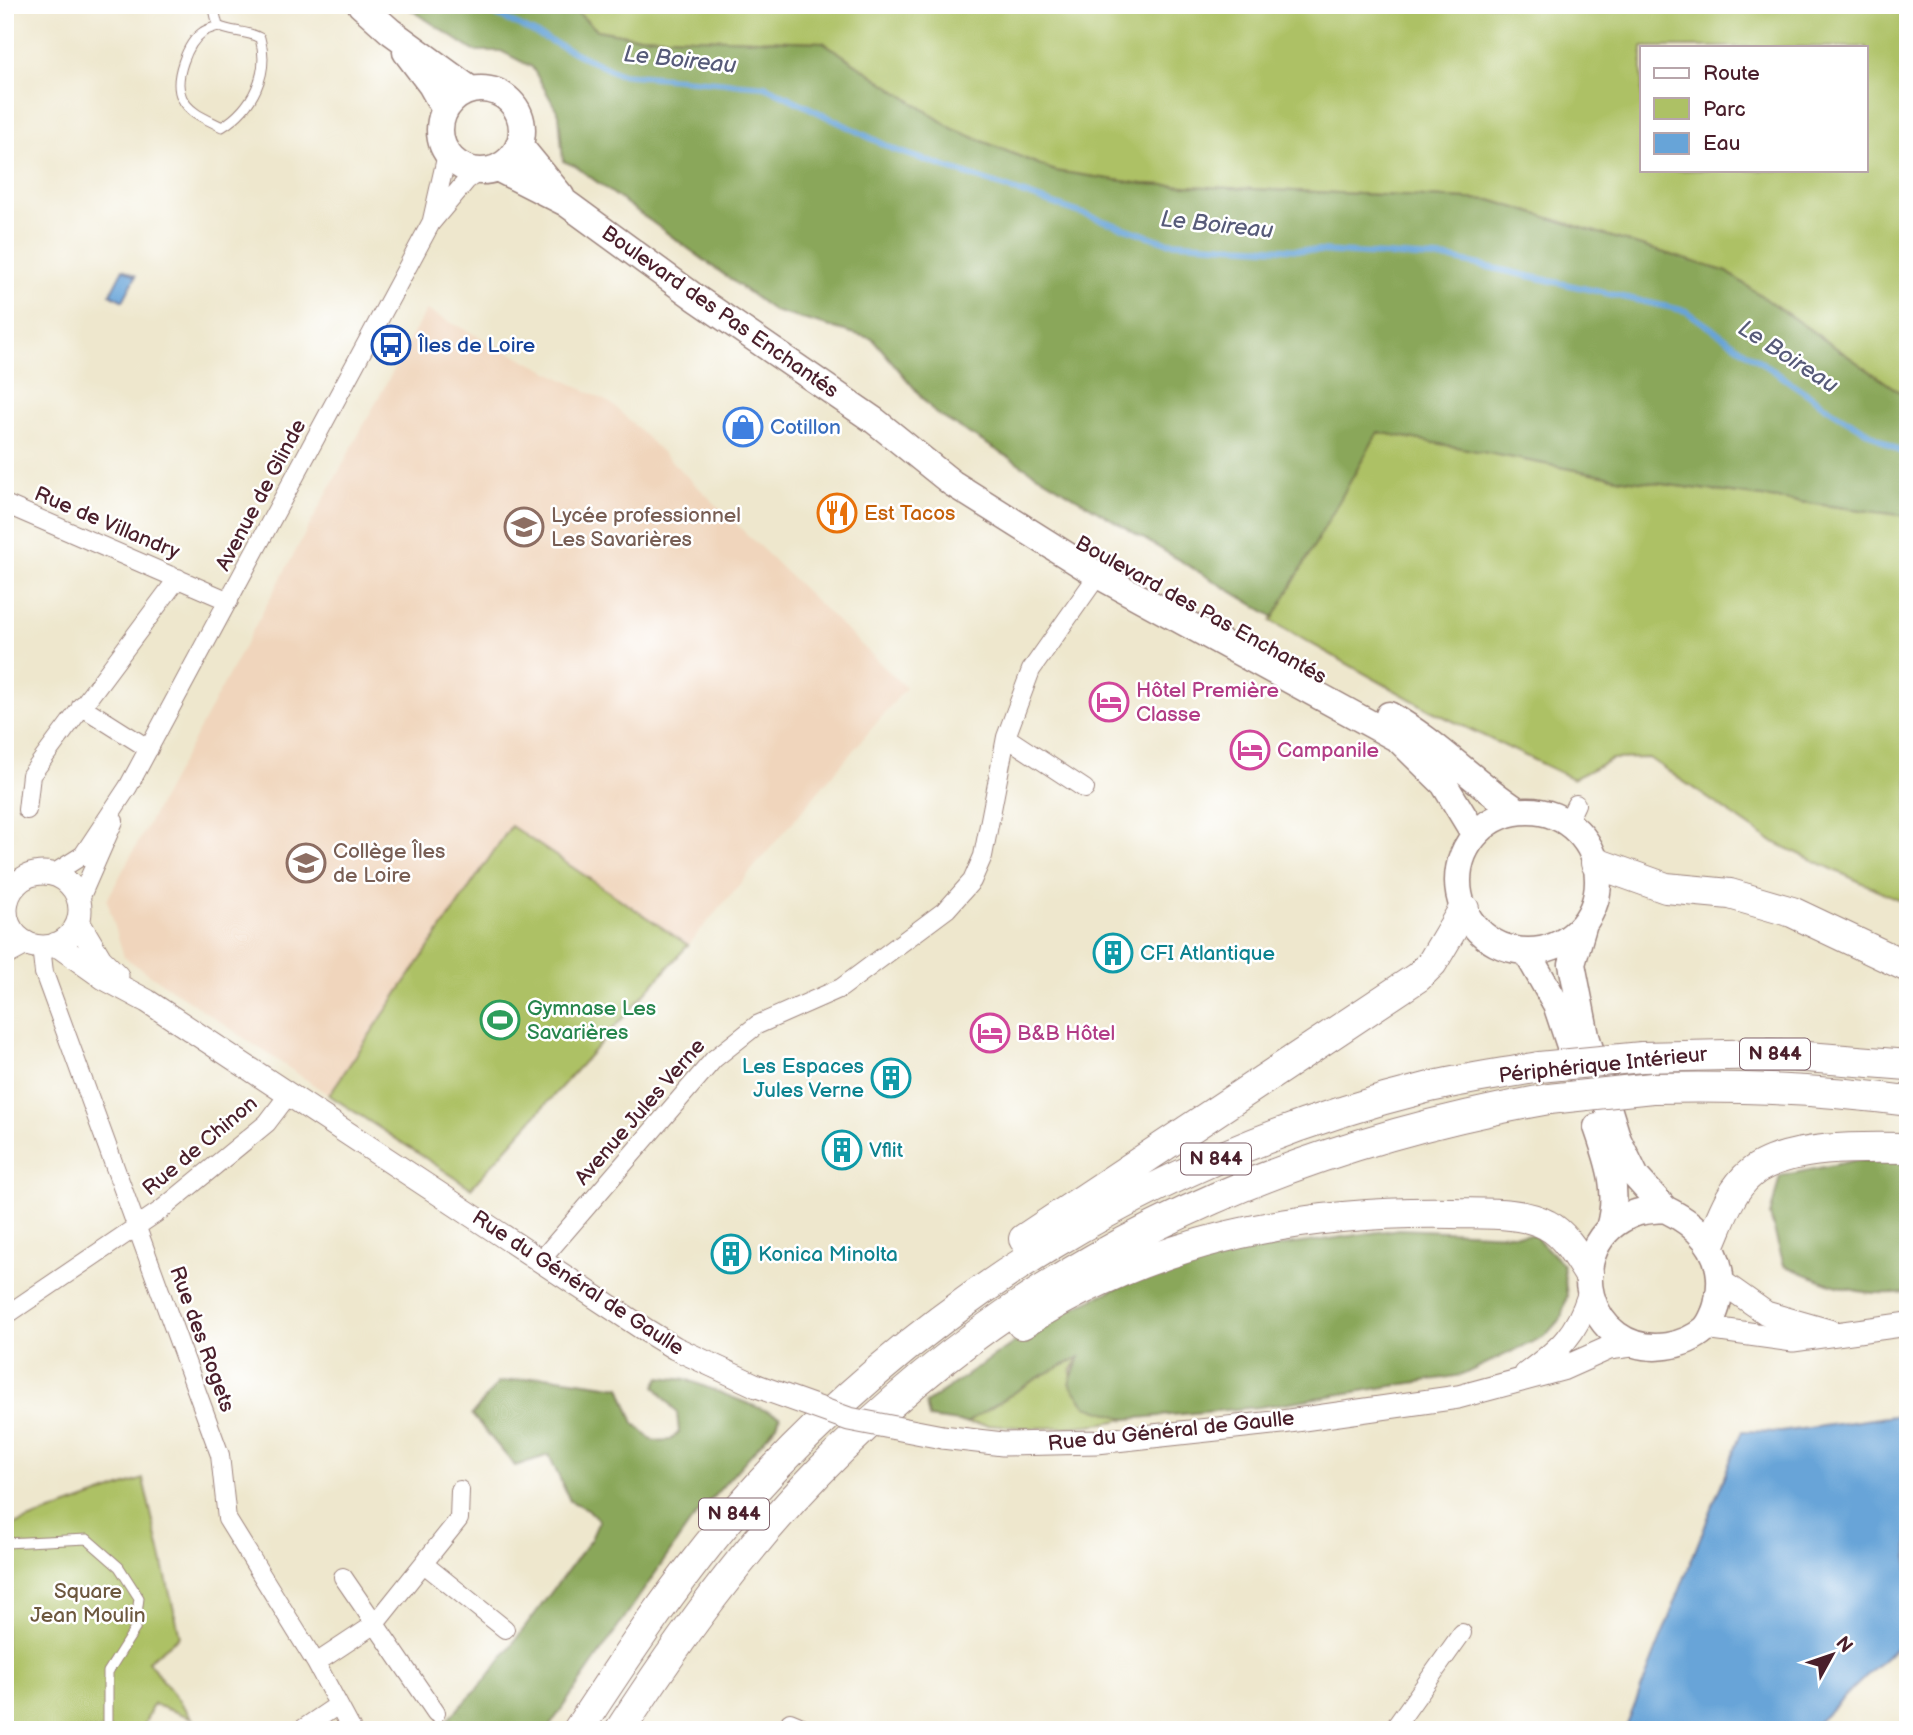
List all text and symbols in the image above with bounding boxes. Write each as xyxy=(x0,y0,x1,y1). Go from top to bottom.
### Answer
water label: Le Boireau xyxy=(622,40,738,80)
legend xyxy=(1640,46,1868,172)
text: Route xyxy=(1703,61,1760,86)
text: Parc xyxy=(1703,97,1746,122)
text: Eau xyxy=(1703,131,1740,156)
water label: Le Boireau xyxy=(1159,205,1275,245)
street label: Boulevard des Pas Enchantés xyxy=(597,221,843,403)
water label: Le Boireau xyxy=(1733,314,1843,400)
bus stop icon: Îles de Loire xyxy=(370,324,412,366)
place label: Îles de Loire xyxy=(417,333,535,358)
shop icon: Cotillon xyxy=(722,406,764,448)
street label: Avenue de Glinde xyxy=(211,415,311,575)
place label: Cotillon xyxy=(770,415,841,440)
street label: Rue de Villandry xyxy=(31,481,184,565)
restaurant icon: Est Tacos xyxy=(816,492,858,534)
place label: Est Tacos xyxy=(864,501,956,526)
place label: Lycée professionnel Les Savarières xyxy=(551,503,741,552)
school or university icon: Lycée professionnel Les Savarières xyxy=(503,506,545,548)
street label: Boulevard des Pas Enchantés xyxy=(1071,530,1331,690)
place label: Hôtel Première Classe xyxy=(1136,678,1279,727)
hotel icon: Hôtel Première Classe xyxy=(1088,681,1130,723)
hotel icon: Campanile xyxy=(1229,729,1271,771)
place label: Campanile xyxy=(1277,738,1379,763)
place label: Collège Îles de Loire xyxy=(333,839,445,888)
school or university icon: Collège Îles de Loire xyxy=(285,842,327,884)
building icon: CFI Atlantique xyxy=(1092,932,1134,974)
place label: CFI Atlantique xyxy=(1140,941,1275,966)
place label: Gymnase Les Savarières xyxy=(527,996,656,1045)
sports icon: Gymnase Les Savarières xyxy=(479,999,521,1041)
hotel icon: B&B Hôtel xyxy=(969,1012,1011,1054)
place label: B&B Hôtel xyxy=(1017,1021,1115,1046)
street label: Avenue Jules Verne xyxy=(570,1034,710,1190)
road number: N 844 xyxy=(1740,1038,1810,1070)
street label: Périphérique Intérieur xyxy=(1497,1042,1709,1088)
place label: Les Espaces Jules Verne xyxy=(742,1054,864,1103)
building icon: Les Espaces Jules Verne xyxy=(870,1057,912,1099)
street label: Rue de Chinon xyxy=(138,1091,262,1201)
building icon: Vflit xyxy=(821,1129,863,1171)
place label: Vflit xyxy=(869,1138,904,1163)
road number: N 844 xyxy=(1181,1144,1251,1175)
street label: Rue du Général de Gaulle xyxy=(467,1205,689,1361)
building icon: Konica Minolta xyxy=(710,1233,752,1275)
place label: Konica Minolta xyxy=(758,1242,898,1267)
street label: Rue des Rogets xyxy=(164,1263,240,1415)
street label: Rue du Général de Gaulle xyxy=(1047,1406,1295,1456)
road number: N 844 xyxy=(699,1498,769,1530)
park label: Square Jean Moulin xyxy=(30,1579,146,1628)
north arrow xyxy=(1798,1620,1868,1690)
text: N xyxy=(1830,1632,1857,1658)

